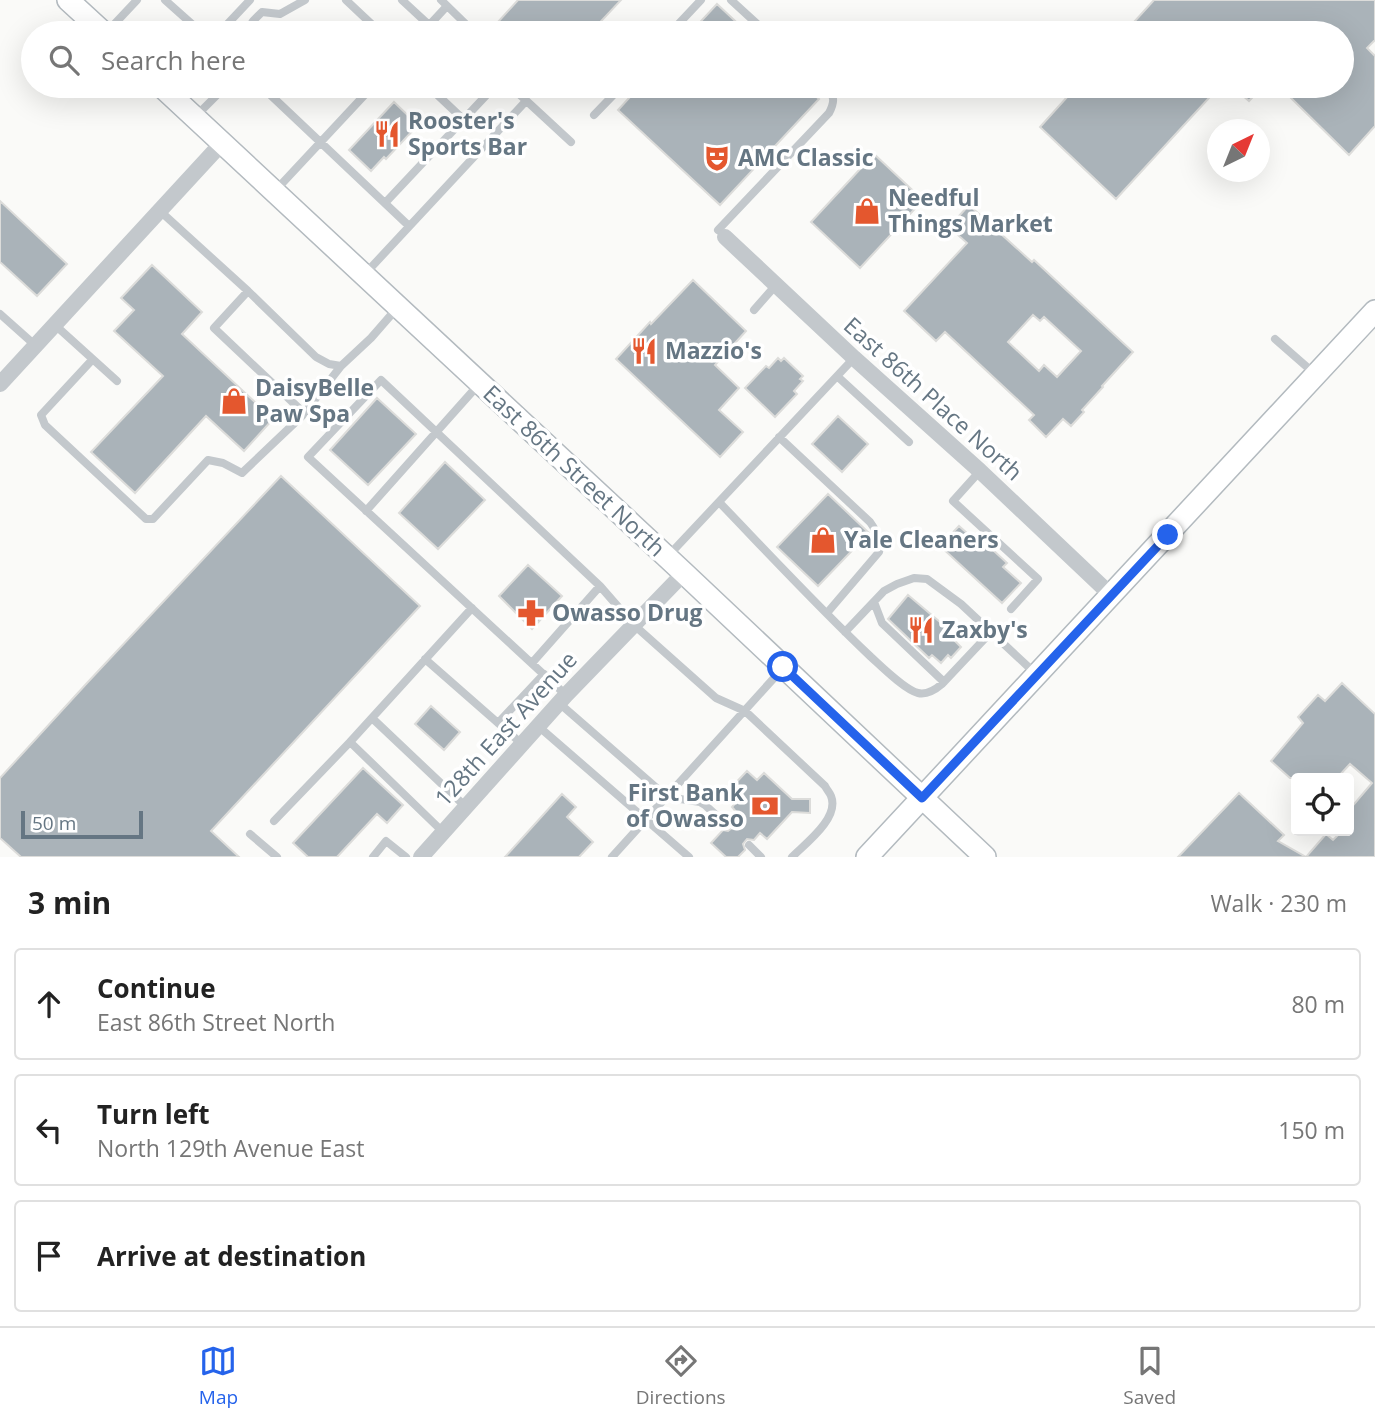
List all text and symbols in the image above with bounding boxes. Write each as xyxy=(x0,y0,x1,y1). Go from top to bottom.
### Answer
search box xyxy=(21,21,1354,98)
icon: search xyxy=(45,41,83,79)
text: Search here xyxy=(101,42,246,78)
place label: Rooster's Sports Bar xyxy=(408,104,527,162)
restaurant icon: Rooster's Sports Bar xyxy=(372,119,402,149)
north arrow xyxy=(1207,119,1270,182)
place label: AMC Classic xyxy=(738,141,874,173)
theatre icon: AMC Classic xyxy=(702,143,732,173)
place label: Needful Things Market xyxy=(888,181,1053,239)
shop icon: Needful Things Market xyxy=(852,196,882,226)
street label: East 86th Place North xyxy=(837,309,1030,487)
place label: Mazzio's xyxy=(665,334,762,366)
restaurant icon: Mazzio's xyxy=(629,336,659,366)
place label: DaisyBelle Paw Spa xyxy=(255,371,374,429)
street label: East 86th Street North xyxy=(477,377,673,563)
shop icon: DaisyBelle Paw Spa xyxy=(219,386,249,416)
route end xyxy=(1152,519,1183,550)
place label: Yale Cleaners xyxy=(844,523,999,555)
shop icon: Yale Cleaners xyxy=(808,525,838,555)
place label: Owasso Drug xyxy=(552,596,703,628)
pharmacy icon: Owasso Drug xyxy=(516,598,546,628)
place label: Zaxby's xyxy=(942,613,1028,645)
restaurant icon: Zaxby's xyxy=(906,615,936,645)
street label: 128th East Avenue xyxy=(427,644,584,813)
route start xyxy=(767,651,798,682)
map controls xyxy=(1291,773,1354,836)
button: locate xyxy=(1291,773,1354,836)
place label: First Bank of Owasso xyxy=(626,776,745,834)
bank icon: First Bank of Owasso xyxy=(750,791,780,821)
scale bar xyxy=(21,808,144,840)
text: 50 m xyxy=(32,810,76,836)
text: 3 min xyxy=(28,882,111,923)
text: Walk · 230 m xyxy=(1210,887,1347,919)
text: Continue xyxy=(97,970,216,1006)
icon: ahead xyxy=(30,985,68,1023)
text: 80 m xyxy=(1291,988,1345,1020)
text: East 86th Street North xyxy=(97,1006,335,1038)
text: Turn left xyxy=(97,1096,209,1132)
icon: left xyxy=(30,1111,68,1149)
text: 150 m xyxy=(1278,1114,1345,1146)
text: North 129th Avenue East xyxy=(97,1132,364,1164)
icon: arrive xyxy=(30,1237,68,1275)
text: Arrive at destination xyxy=(97,1238,366,1274)
tab: Map xyxy=(199,1342,238,1410)
tab: Directions xyxy=(636,1342,726,1410)
tab: Saved xyxy=(1123,1342,1176,1410)

